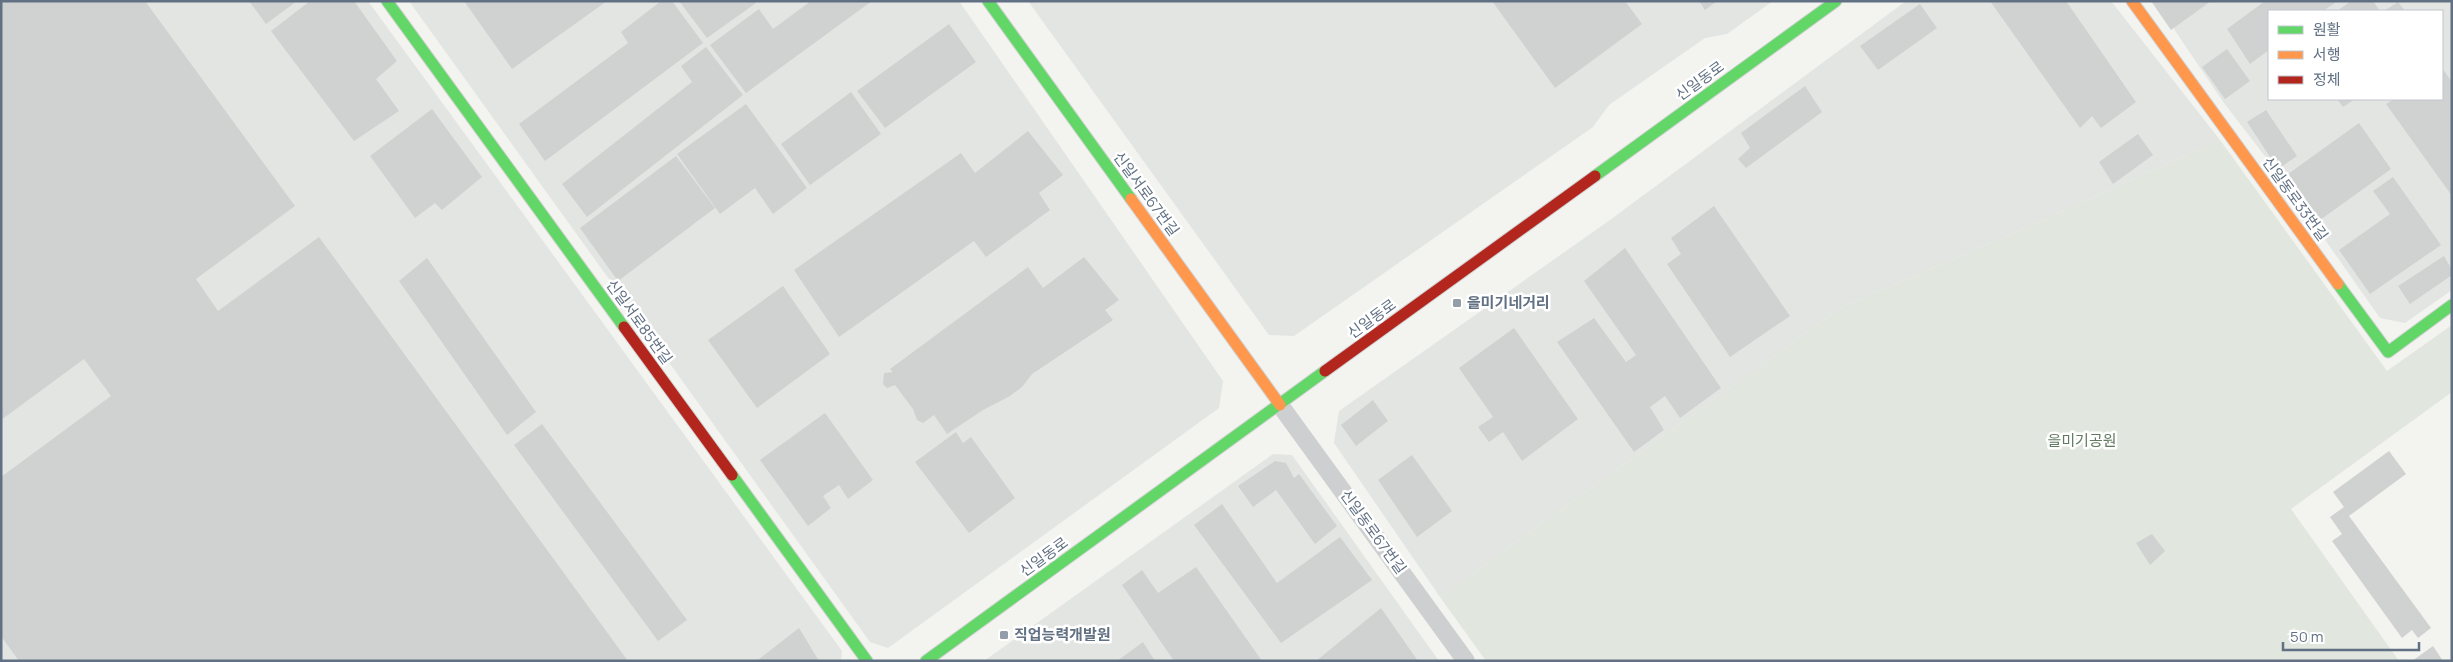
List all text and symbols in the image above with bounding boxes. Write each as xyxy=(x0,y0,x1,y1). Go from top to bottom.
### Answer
legend xyxy=(2268,10,2443,100)
text: 원활 xyxy=(2313,19,2341,40)
text: 서행 xyxy=(2313,44,2341,65)
street label: 신일동로 xyxy=(1671,56,1728,105)
text: 정체 xyxy=(2313,69,2341,90)
street label: 신일서로67번길 xyxy=(1109,147,1184,240)
street label: 신일동로33번길 xyxy=(2258,152,2333,245)
street label: 신일서로85번길 xyxy=(601,275,677,368)
place label: 을미기네거리 xyxy=(1467,292,1550,313)
street label: 신일동로 xyxy=(1343,294,1400,343)
marker: 을미기네거리 xyxy=(1451,297,1463,309)
park label: 을미기공원 xyxy=(2047,430,2117,451)
street label: 신일동로67번길 xyxy=(1336,485,1411,578)
street label: 신일동로 xyxy=(1015,532,1072,581)
scale bar xyxy=(2283,620,2419,652)
place label: 직업능력개발원 xyxy=(1014,624,1111,645)
text: 50 m xyxy=(2290,626,2324,647)
marker: 직업능력개발원 xyxy=(998,629,1010,641)

